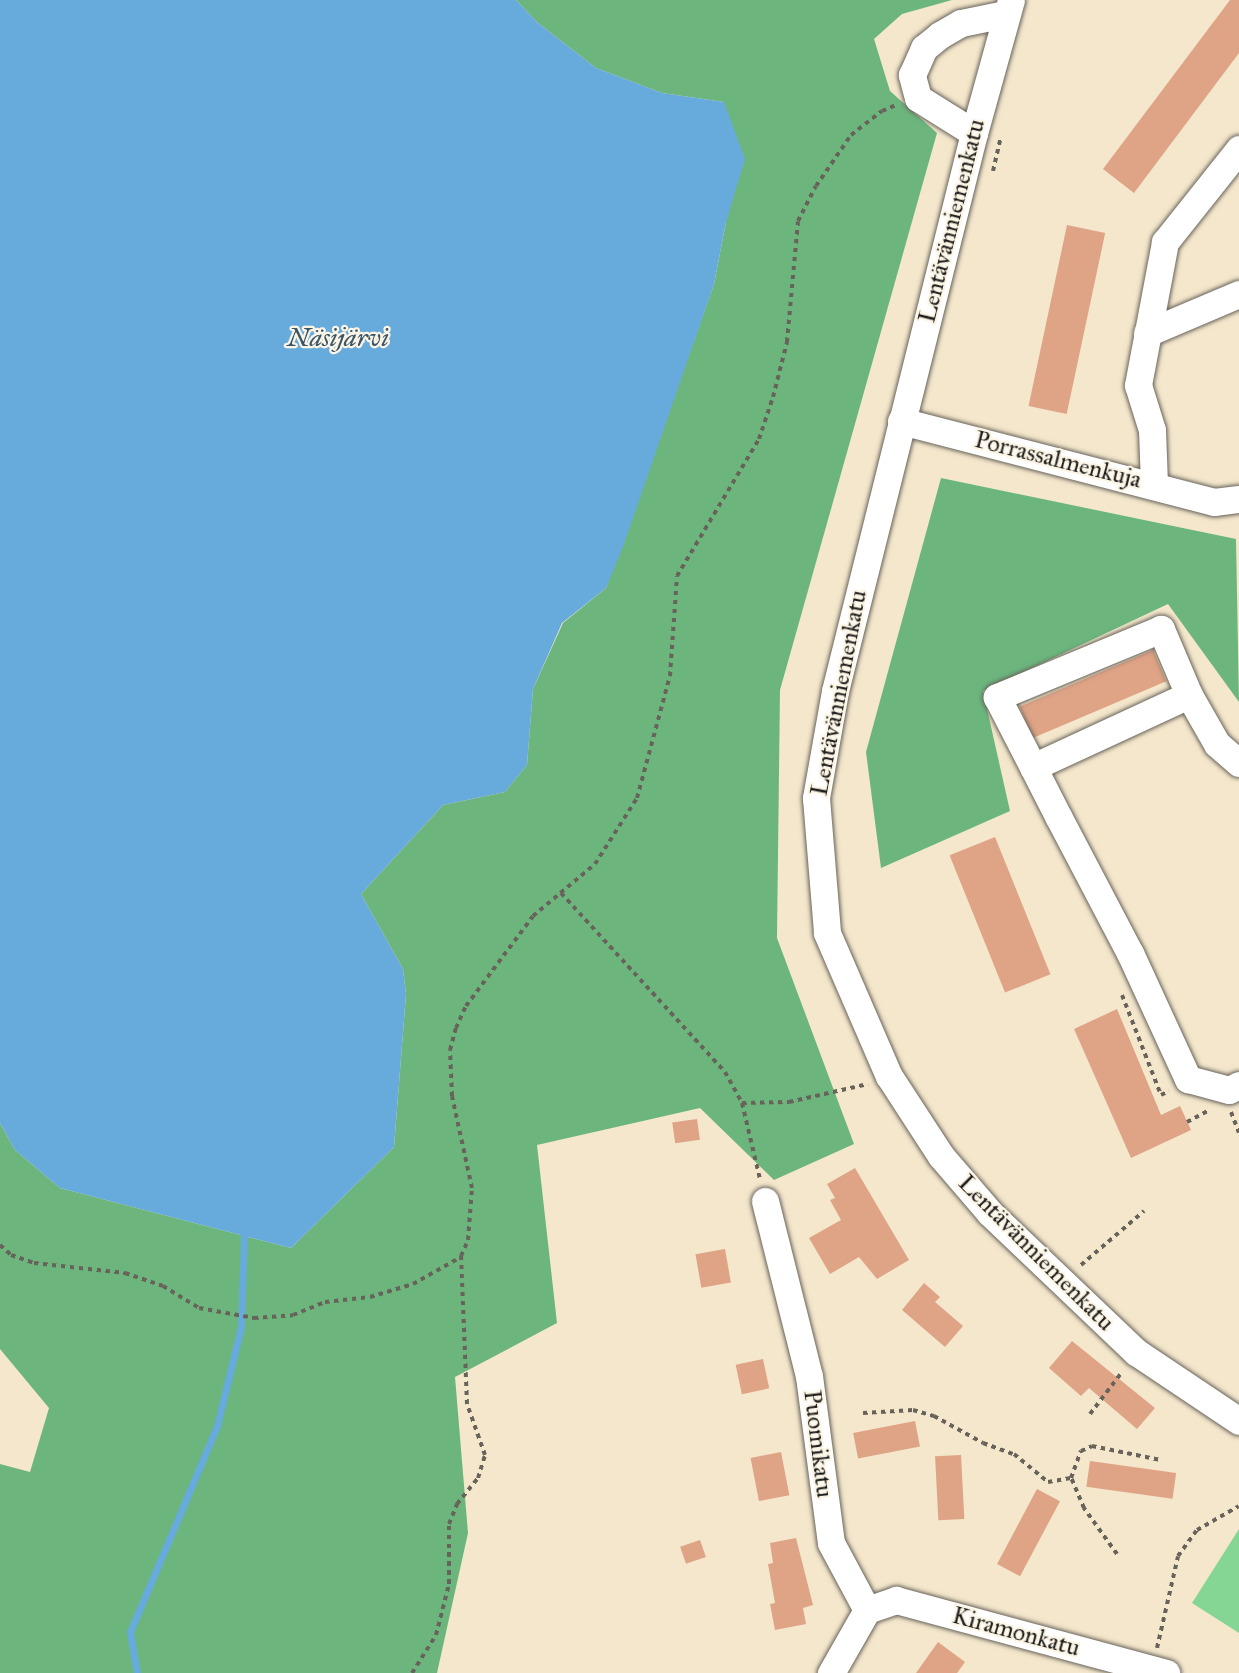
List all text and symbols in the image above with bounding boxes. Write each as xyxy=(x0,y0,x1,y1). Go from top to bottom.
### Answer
street label: Lentävänniemenkatu xyxy=(913,116,991,326)
water label: Näsijärvi xyxy=(287,322,389,354)
street label: Porrassalmenkuja xyxy=(972,425,1144,495)
street label: Lentävänniemenkatu xyxy=(805,588,873,798)
street label: Lentävänniemenkatu xyxy=(952,1169,1120,1337)
street label: Puomikatu xyxy=(797,1389,839,1499)
street label: Kiramonkatu xyxy=(949,1601,1083,1663)

